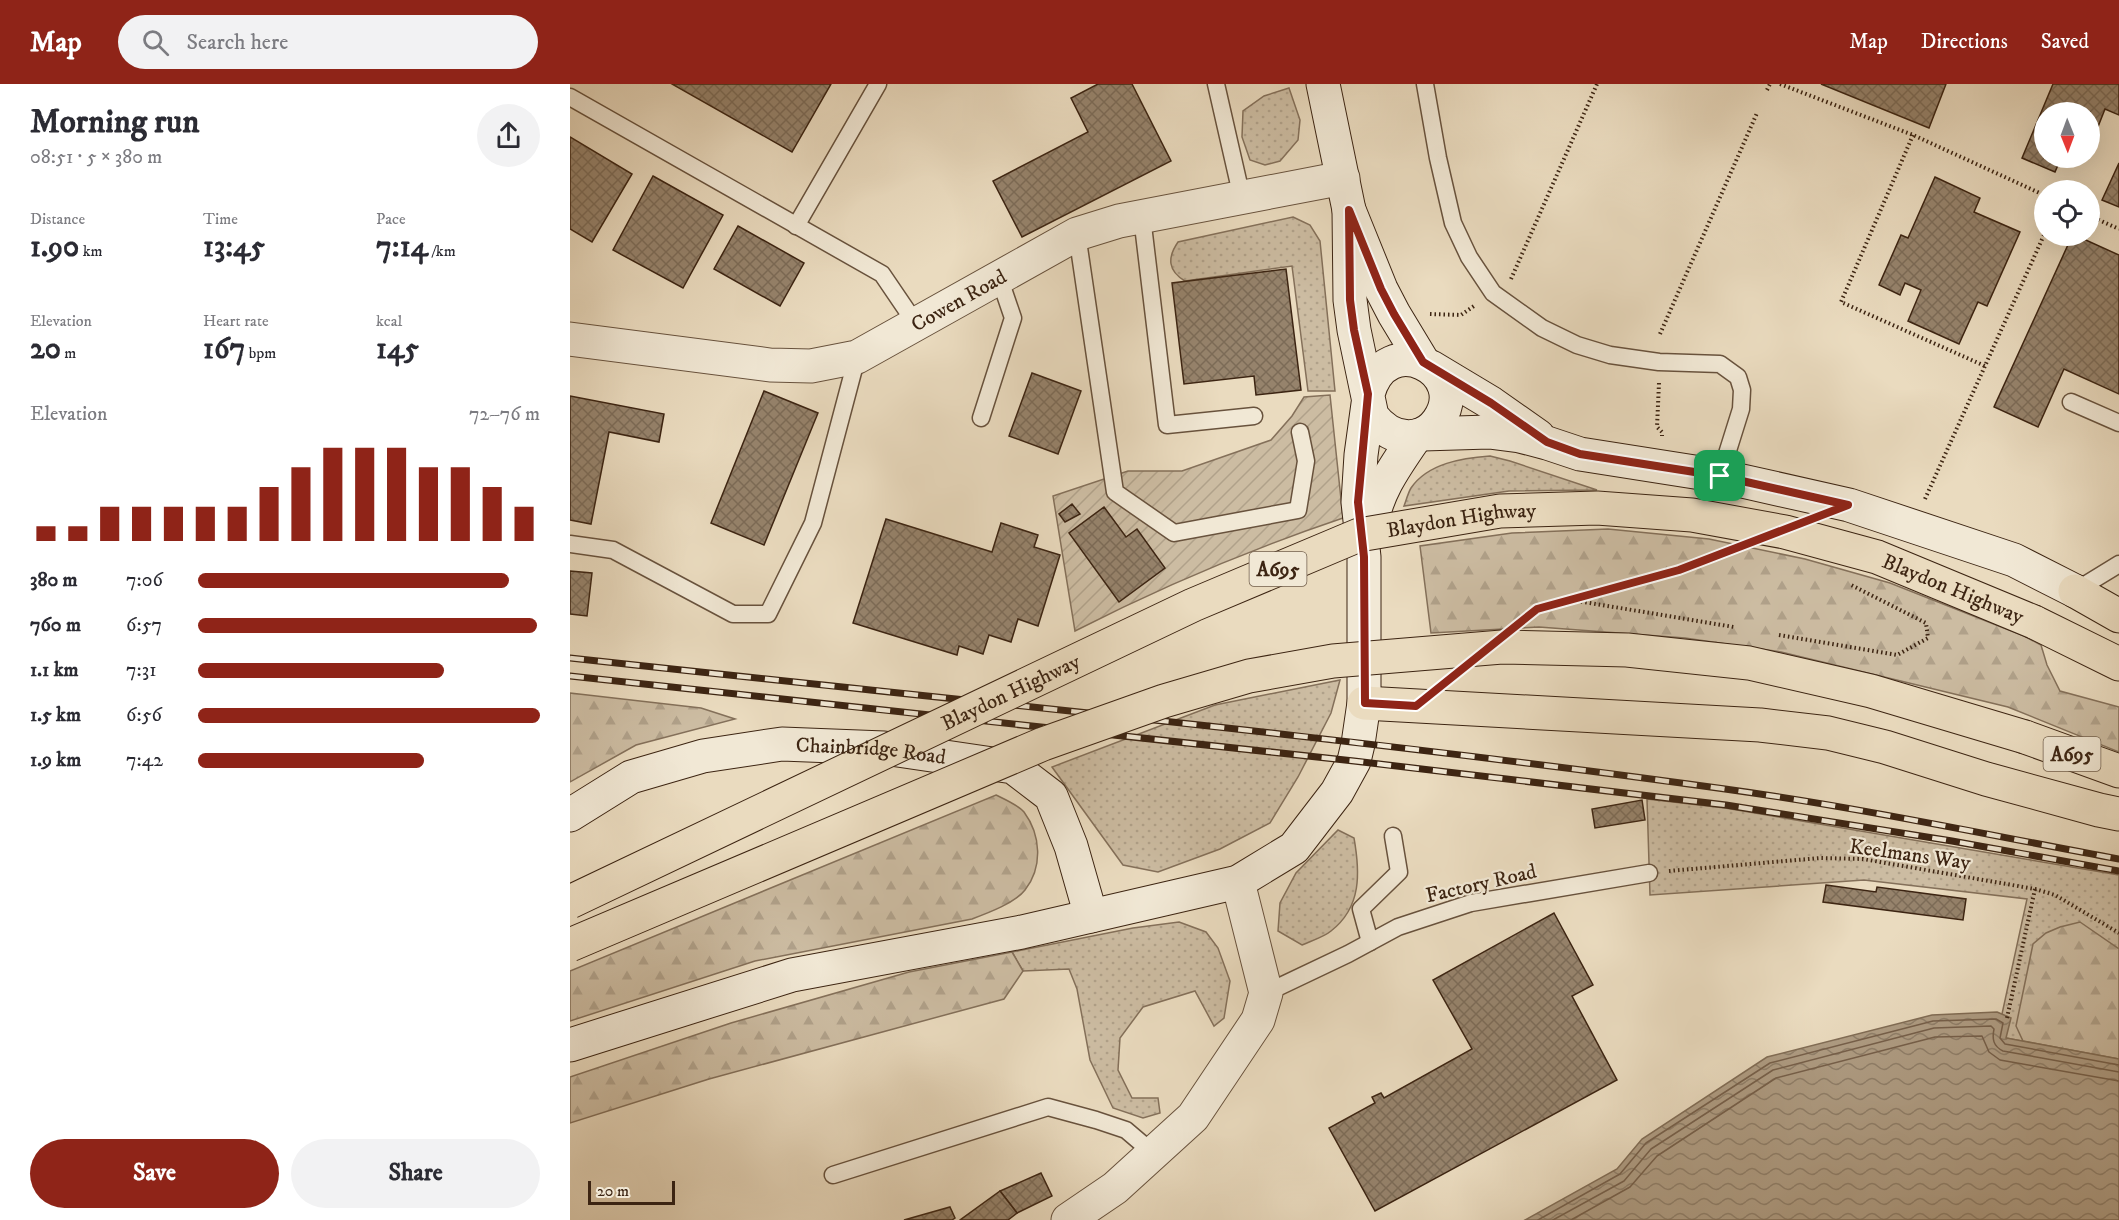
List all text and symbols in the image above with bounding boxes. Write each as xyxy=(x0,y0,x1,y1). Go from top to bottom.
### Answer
search box xyxy=(118,15,538,69)
text: Map xyxy=(30,25,82,60)
icon: search xyxy=(139,26,172,59)
text: Search here xyxy=(187,29,288,56)
text: Map xyxy=(1849,29,1888,55)
text: Directions xyxy=(1921,29,2008,55)
text: Saved xyxy=(2041,29,2089,55)
text: Morning run xyxy=(30,102,199,143)
north arrow xyxy=(2034,102,2100,168)
map controls xyxy=(2034,102,2100,246)
button: share xyxy=(477,104,540,167)
text: 08:51 · 5 × 380 m xyxy=(30,145,162,170)
button: locate xyxy=(2034,180,2100,246)
text: Distance xyxy=(30,209,85,229)
text: Time xyxy=(203,209,238,229)
text: Pace xyxy=(376,209,406,229)
text: 1.90 xyxy=(30,229,79,266)
text: 13:45 xyxy=(203,229,265,266)
text: 7:14 xyxy=(376,229,428,266)
text: km xyxy=(79,241,103,261)
text: /km xyxy=(428,241,456,261)
street label: Cowen Road xyxy=(907,264,1012,338)
text: Elevation xyxy=(30,311,92,331)
text: Heart rate xyxy=(203,311,269,331)
text: kcal xyxy=(376,311,402,331)
text: 20 xyxy=(30,331,61,368)
text: 167 xyxy=(203,331,245,368)
text: 145 xyxy=(376,331,419,368)
text: m xyxy=(61,343,76,363)
text: bpm xyxy=(245,343,276,363)
text: Elevation xyxy=(30,402,107,427)
text: 72–76 m xyxy=(469,402,540,427)
pin xyxy=(1694,450,1745,501)
icon: arrive xyxy=(1703,459,1736,492)
street label: Blaydon Highway xyxy=(1385,498,1537,544)
street label: Blaydon Highway xyxy=(1878,549,2028,631)
road number: A695 xyxy=(1250,552,1306,586)
text: 380 m xyxy=(30,568,78,593)
text: 7:06 xyxy=(126,568,163,593)
text: 760 m xyxy=(30,613,81,638)
text: 6:57 xyxy=(126,613,162,638)
street label: Blaydon Highway xyxy=(937,648,1086,737)
text: 1.1 km xyxy=(30,658,79,683)
text: 7:31 xyxy=(126,658,157,683)
text: 1.5 km xyxy=(30,703,81,728)
text: 6:56 xyxy=(126,703,162,728)
street label: Chainbridge Road xyxy=(795,733,948,771)
road number: A695 xyxy=(2044,737,2100,771)
text: 1.9 km xyxy=(30,748,81,773)
text: 7:42 xyxy=(126,748,163,773)
street label: Keelmans Way xyxy=(1848,834,1973,877)
street label: Factory Road xyxy=(1423,858,1540,909)
button: Save xyxy=(30,1139,279,1208)
button: Share xyxy=(291,1139,540,1208)
scale bar xyxy=(588,1178,675,1206)
text: 20 m xyxy=(597,1181,629,1201)

